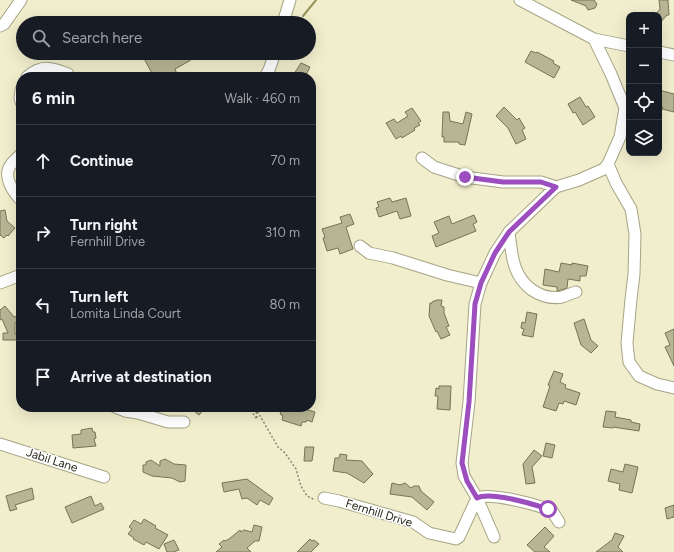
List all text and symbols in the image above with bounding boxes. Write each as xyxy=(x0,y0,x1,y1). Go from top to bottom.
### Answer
map controls xyxy=(626,12,662,156)
button: + xyxy=(626,12,662,48)
search box xyxy=(16,16,316,60)
icon: search xyxy=(30,27,52,49)
text: Search here xyxy=(62,29,142,47)
button: − xyxy=(626,48,662,84)
button: locate xyxy=(626,84,662,120)
text: 6 min xyxy=(32,88,75,108)
text: Walk · 460 m xyxy=(224,91,300,106)
button: layers xyxy=(626,120,662,156)
icon: ahead xyxy=(32,150,54,172)
text: Continue xyxy=(70,152,133,170)
text: 70 m xyxy=(270,153,300,168)
route end xyxy=(456,168,474,186)
text: Turn right xyxy=(70,216,138,234)
icon: right xyxy=(32,222,54,244)
text: 310 m xyxy=(265,225,300,240)
text: Fernhill Drive xyxy=(70,234,145,249)
text: Turn left xyxy=(70,288,128,306)
icon: left xyxy=(32,294,54,316)
text: 80 m xyxy=(269,297,300,312)
text: Lomita Linda Court xyxy=(70,306,181,321)
icon: arrive xyxy=(32,366,54,388)
text: Arrive at destination xyxy=(70,368,211,386)
street label: Jabil Lane xyxy=(24,445,80,475)
street label: Fernhill Drive xyxy=(344,496,415,530)
route start xyxy=(539,500,557,518)

